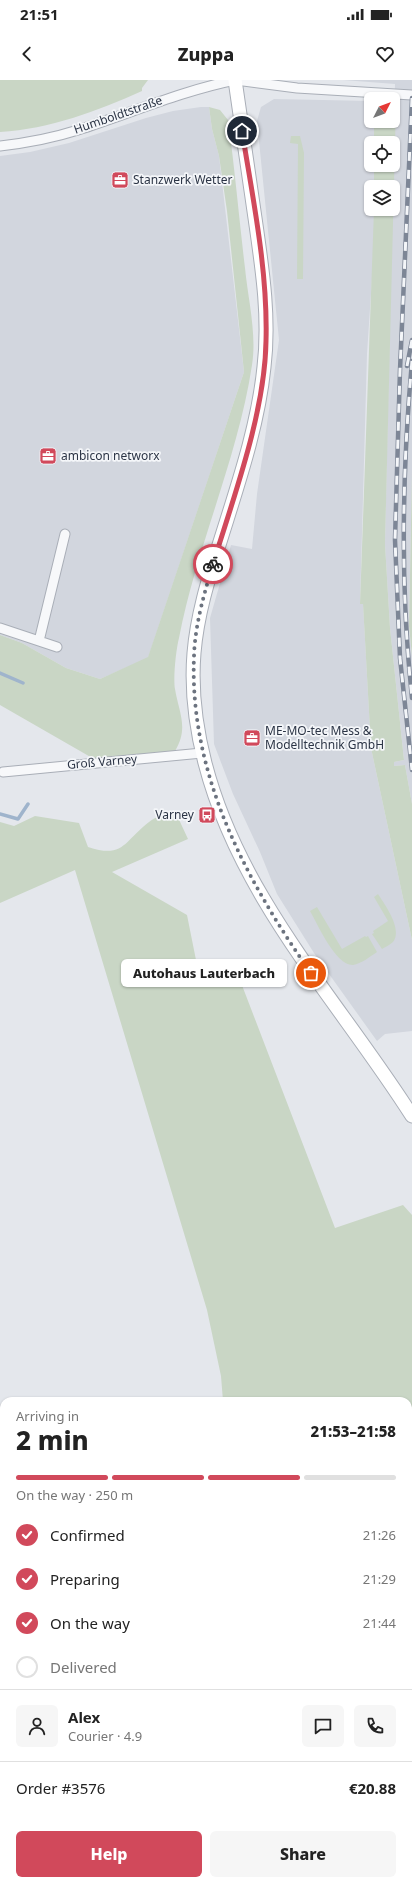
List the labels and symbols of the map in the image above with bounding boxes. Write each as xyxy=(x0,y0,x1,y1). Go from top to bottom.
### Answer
street label: Humboldtstraße xyxy=(71,91,165,138)
north arrow xyxy=(364,92,400,128)
pin xyxy=(225,114,259,148)
office icon: Stanzwerk Wetter xyxy=(110,170,130,190)
place label: Stanzwerk Wetter xyxy=(133,171,233,188)
office icon: ambicon networx xyxy=(38,446,58,466)
place label: ambicon networx xyxy=(61,447,160,464)
courier xyxy=(193,544,233,584)
place label: ME-MO-tec Mess & Modelltechnik GmbH xyxy=(265,722,384,753)
office icon: ME-MO-tec Mess & Modelltechnik GmbH xyxy=(242,728,262,748)
street label: Groß Varney xyxy=(66,750,138,773)
bus stop icon: Varney xyxy=(197,805,217,825)
place label: Varney xyxy=(155,806,195,823)
pin xyxy=(294,956,328,990)
callout: Autohaus Lauterbach xyxy=(121,959,287,987)

